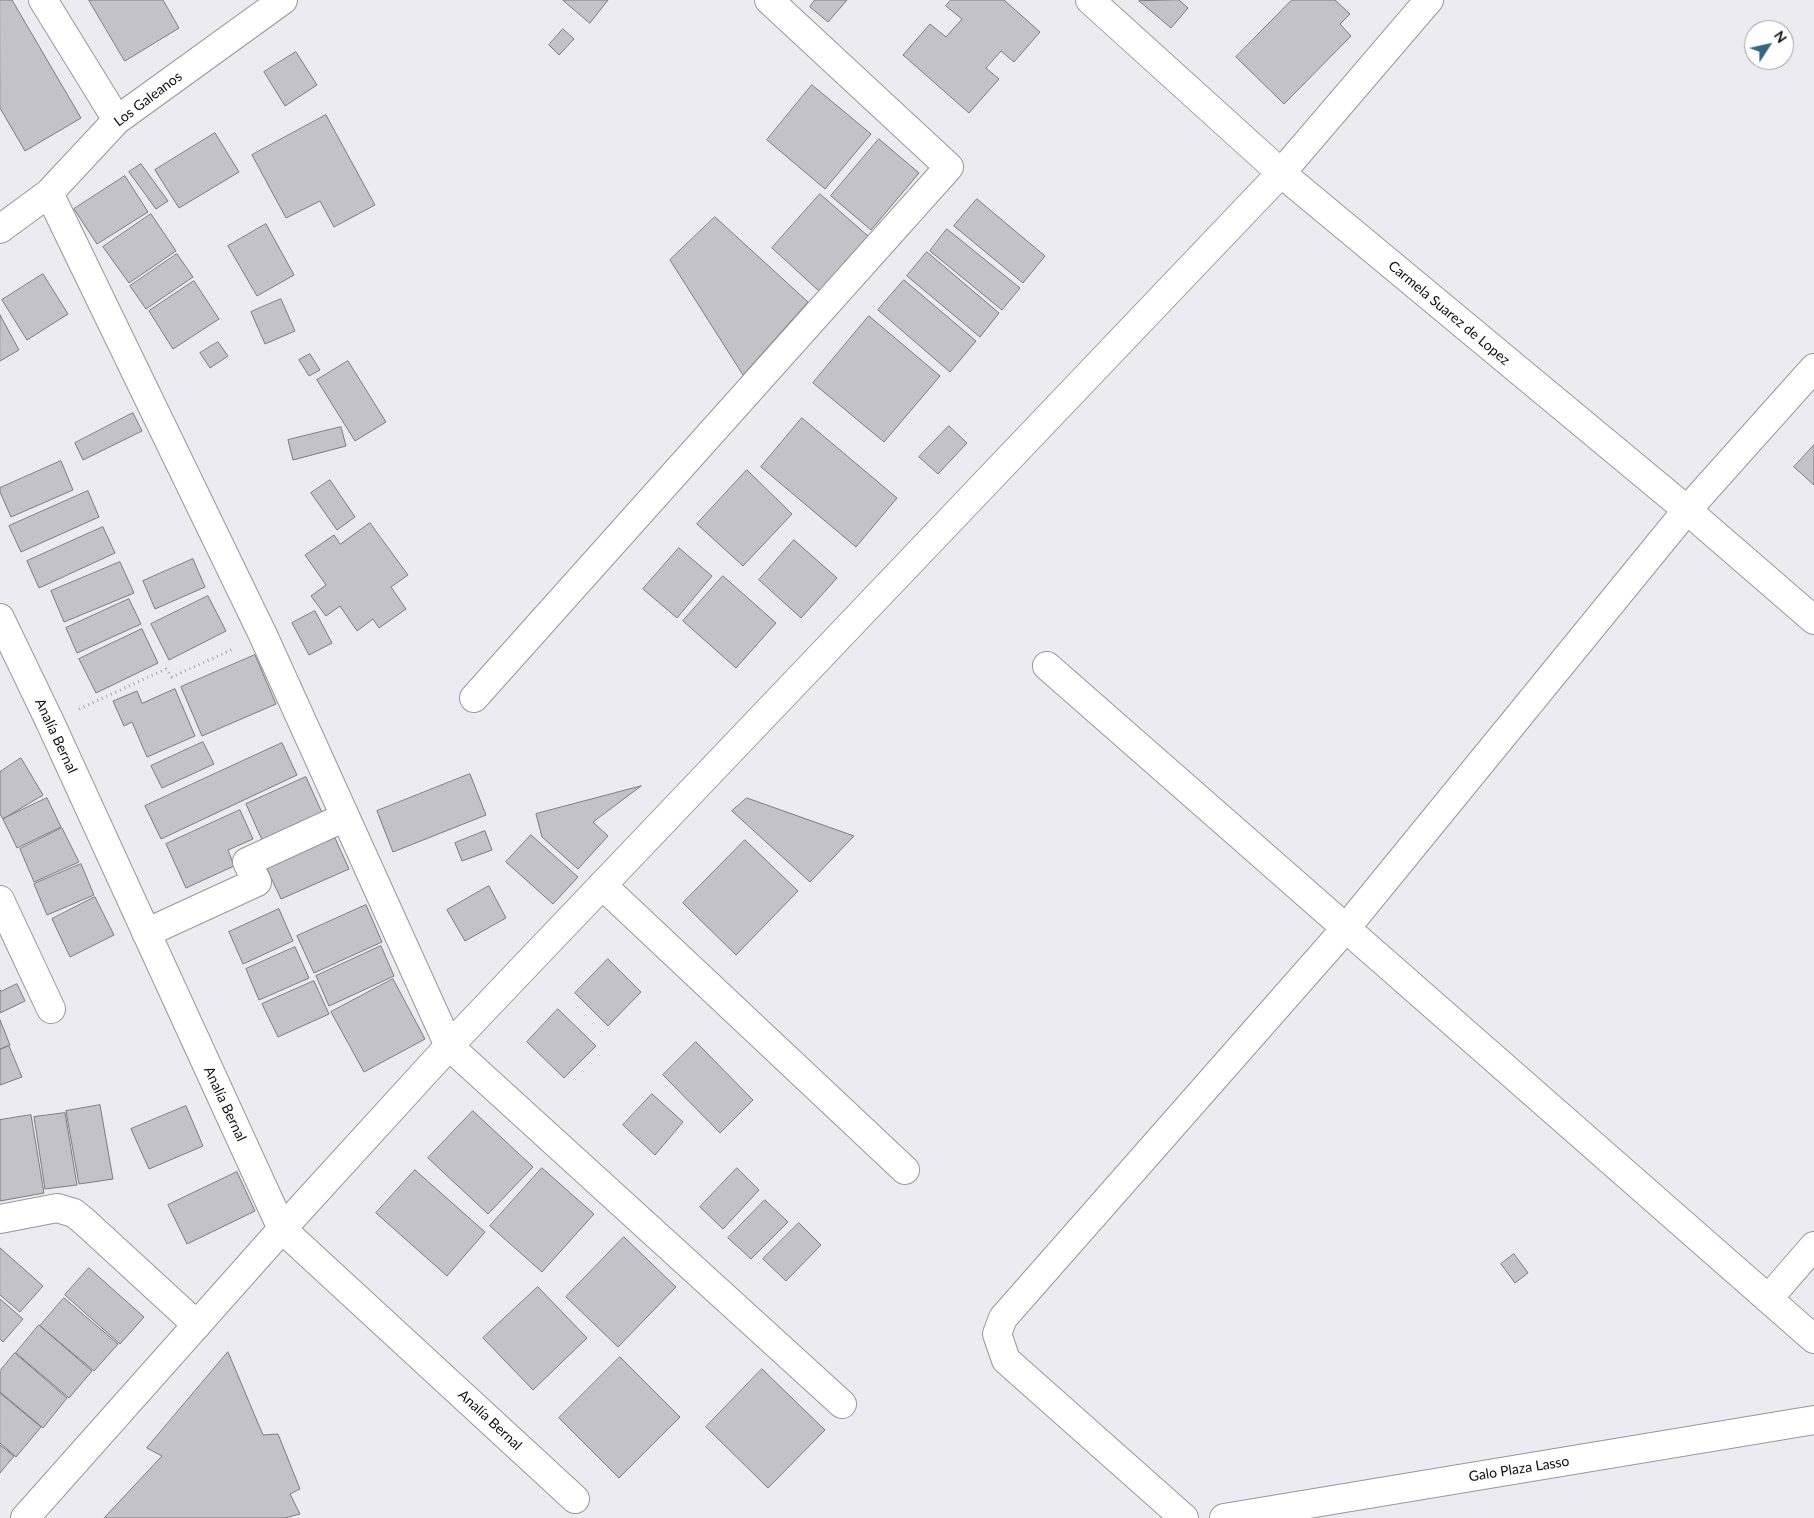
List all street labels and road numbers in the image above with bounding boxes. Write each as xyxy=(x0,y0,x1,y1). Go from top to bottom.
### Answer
street label: Los Galeanos xyxy=(111,68,185,130)
street label: Carmela Suarez de Lopez xyxy=(1385,257,1513,369)
street label: Analía Bernal xyxy=(31,696,81,776)
street label: Analía Bernal xyxy=(200,1064,250,1144)
street label: Analía Bernal xyxy=(455,1386,525,1454)
street label: Galo Plaza Lasso xyxy=(1467,1453,1571,1485)

